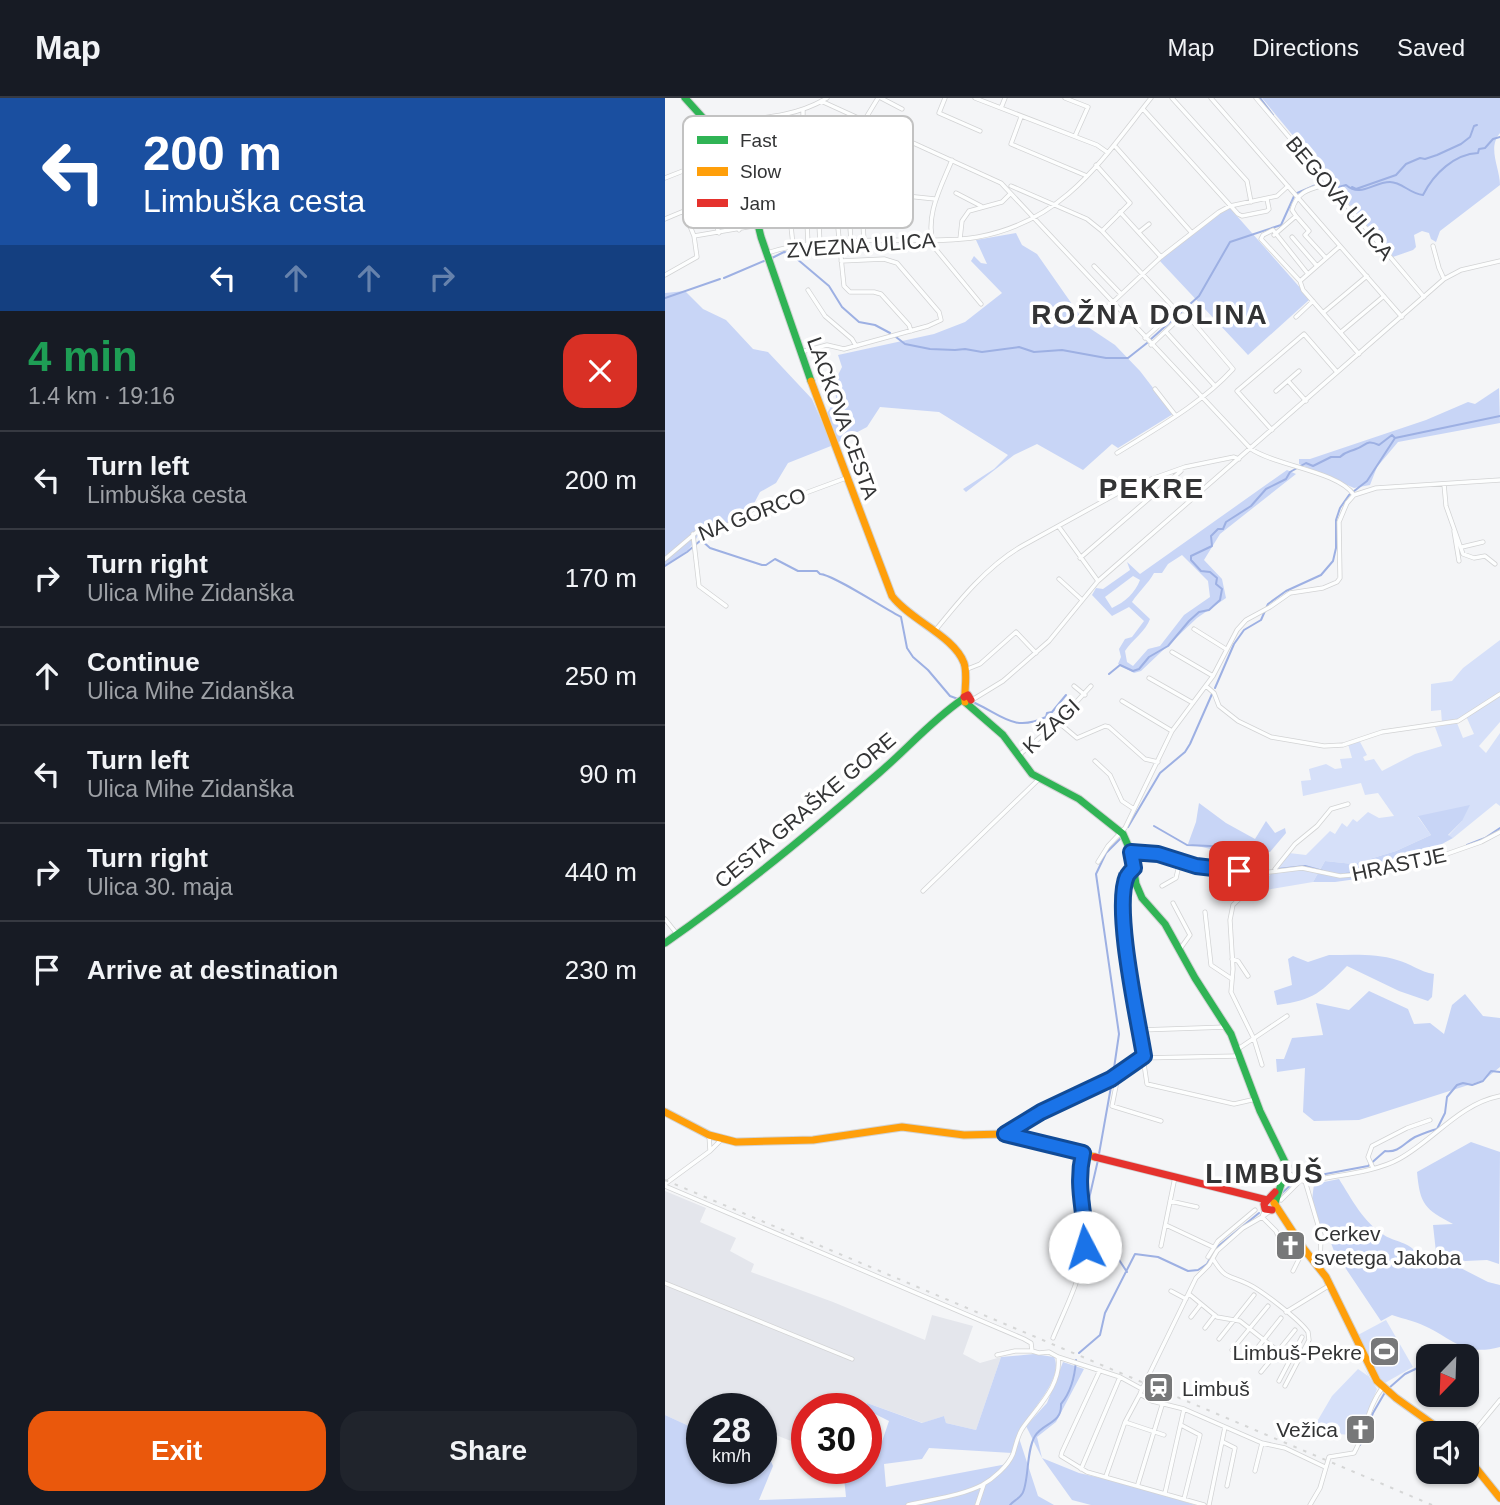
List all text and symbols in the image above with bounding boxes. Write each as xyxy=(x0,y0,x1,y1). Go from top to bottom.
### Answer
text: Map xyxy=(35,29,101,66)
text: Map xyxy=(1168,34,1214,61)
text: Directions xyxy=(1252,34,1359,61)
text: Saved xyxy=(1397,34,1465,61)
legend xyxy=(683,116,913,228)
icon: left xyxy=(28,126,119,217)
text: 200 m xyxy=(143,126,282,180)
text: Fast xyxy=(740,130,778,151)
street label: BEGOVA ULICA xyxy=(1282,132,1398,264)
text: Slow xyxy=(740,161,781,182)
text: Limbuška cesta xyxy=(143,183,365,219)
text: Jam xyxy=(740,193,776,214)
street label: ZVEZNA ULICA xyxy=(786,228,936,262)
icon: left xyxy=(204,259,242,297)
icon: ahead xyxy=(277,259,315,297)
icon: ahead xyxy=(350,259,388,297)
icon: right xyxy=(423,259,461,297)
district label: ROŽNA DOLINA xyxy=(1031,299,1269,330)
text: 4 min xyxy=(28,333,138,380)
button: close xyxy=(563,334,637,408)
street label: LACKOVA CESTA xyxy=(803,334,883,502)
text: 1.4 km · 19:16 xyxy=(28,383,175,409)
text: Turn left xyxy=(87,451,189,481)
icon: left xyxy=(28,461,66,499)
text: 200 m xyxy=(565,465,637,495)
district label: PEKRE xyxy=(1099,473,1205,504)
text: Limbuška cesta xyxy=(87,482,247,508)
street label: NA GORCO xyxy=(695,483,809,545)
text: Turn right xyxy=(87,549,208,579)
icon: right xyxy=(28,559,66,597)
text: 170 m xyxy=(565,563,637,593)
text: Ulica Mihe Zidanška xyxy=(87,580,294,606)
text: Continue xyxy=(87,647,200,677)
icon: ahead xyxy=(28,657,66,695)
text: 250 m xyxy=(565,661,637,691)
text: Ulica Mihe Zidanška xyxy=(87,678,294,704)
street label: K ŽAGI xyxy=(1018,694,1084,758)
street label: CESTA GRAŠKE GORE xyxy=(710,728,900,892)
text: Turn left xyxy=(87,745,189,775)
icon: left xyxy=(28,755,66,793)
text: 90 m xyxy=(579,759,637,789)
text: Ulica Mihe Zidanška xyxy=(87,776,294,802)
pin xyxy=(1209,841,1269,901)
text: Turn right xyxy=(87,843,208,873)
street label: HRASTJE xyxy=(1350,843,1448,885)
icon: arrive xyxy=(1220,852,1258,890)
icon: right xyxy=(28,853,66,891)
text: 440 m xyxy=(565,857,637,887)
text: Ulica 30. maja xyxy=(87,874,233,900)
icon: arrive xyxy=(28,951,66,989)
text: Arrive at destination xyxy=(87,955,338,985)
text: 230 m xyxy=(565,955,637,985)
district label: LIMBUŠ xyxy=(1205,1157,1325,1189)
position arrow xyxy=(1048,1210,1122,1284)
place label: Cerkev svetega Jakoba xyxy=(1314,1222,1461,1269)
church icon: Cerkev svetega Jakoba xyxy=(1274,1228,1308,1262)
sports icon: Limbuš-Pekre xyxy=(1368,1335,1402,1369)
place label: Limbuš-Pekre xyxy=(1232,1341,1362,1364)
north arrow xyxy=(1416,1344,1479,1407)
map controls xyxy=(1416,1344,1479,1484)
station icon: Limbuš xyxy=(1142,1371,1176,1405)
place label: Limbuš xyxy=(1182,1377,1250,1400)
speed limit sign: 30 xyxy=(791,1393,882,1484)
text: 28 xyxy=(712,1410,751,1449)
button: Exit xyxy=(28,1411,326,1491)
button: Share xyxy=(340,1411,637,1491)
church icon: Vežica xyxy=(1344,1412,1378,1446)
place label: Vežica xyxy=(1276,1418,1338,1441)
button: sound xyxy=(1416,1421,1479,1484)
text: km/h xyxy=(712,1446,751,1466)

